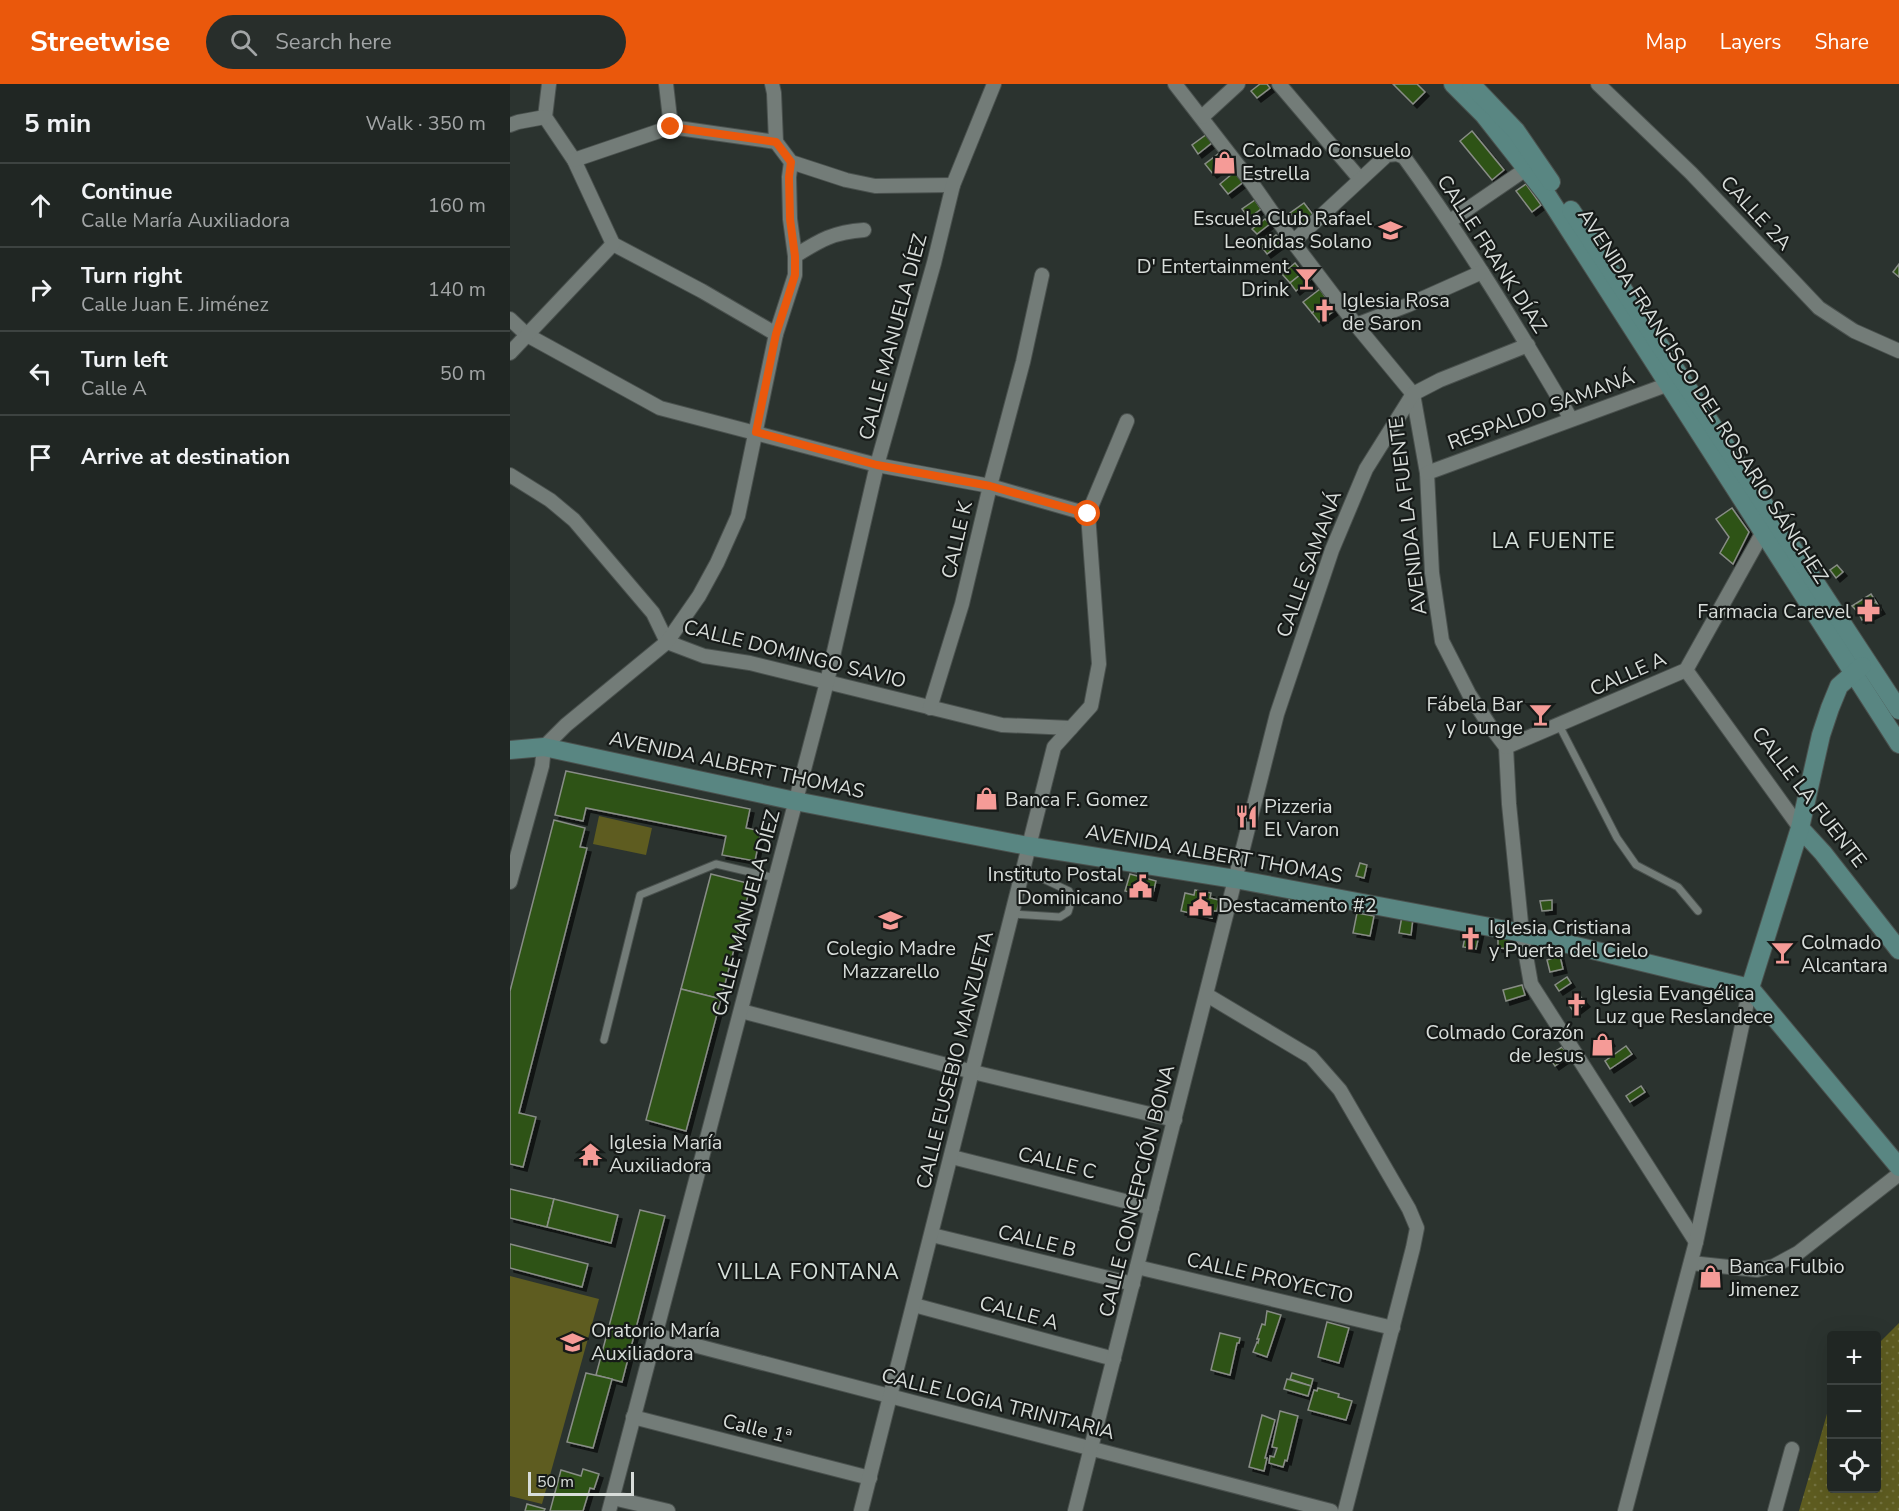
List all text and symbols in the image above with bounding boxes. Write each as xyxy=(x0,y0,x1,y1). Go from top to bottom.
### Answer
search box xyxy=(206,15,626,69)
text: Streetwise xyxy=(30,23,170,61)
icon: search xyxy=(227,26,260,59)
text: Search here xyxy=(275,27,392,57)
text: Map xyxy=(1645,28,1687,56)
text: Layers xyxy=(1720,28,1781,56)
text: Share xyxy=(1814,28,1869,56)
text: 5 min xyxy=(24,106,91,141)
text: Walk · 350 m xyxy=(366,110,486,137)
route end xyxy=(657,113,683,139)
place label: Colmado Consuelo Estrella xyxy=(1242,137,1411,187)
shop icon: Colmado Consuelo Estrella xyxy=(1211,149,1237,175)
street label: CALLE FRANK DÍAZ xyxy=(1431,170,1553,338)
street label: CALLE 2A xyxy=(1714,170,1798,256)
text: Continue xyxy=(81,177,172,207)
icon: ahead xyxy=(24,189,57,222)
text: 160 m xyxy=(428,192,486,219)
street label: AVENIDA FRANCISCO DEL ROSARIO SÁNCHEZ xyxy=(1571,203,1835,589)
place label: Escuela Club Rafael Leonidas Solano xyxy=(1193,205,1372,255)
text: Calle María Auxiliadora xyxy=(81,207,290,234)
school or university icon: Escuela Club Rafael Leonidas Solano xyxy=(1377,217,1403,243)
street label: CALLE MANUELA DÍEZ xyxy=(852,231,934,443)
place label: D' Entertainment Drink xyxy=(1137,253,1290,303)
text: Turn right xyxy=(81,261,182,291)
bar icon: D' Entertainment Drink xyxy=(1294,265,1320,291)
icon: right xyxy=(24,273,57,306)
text: 140 m xyxy=(428,276,486,303)
place label: Iglesia Rosa de Saron xyxy=(1342,287,1450,337)
text: Calle Juan E. Jiménez xyxy=(81,291,269,318)
church icon: Iglesia Rosa de Saron xyxy=(1311,298,1337,324)
text: Turn left xyxy=(81,345,168,375)
icon: left xyxy=(24,357,57,390)
text: 50 m xyxy=(440,360,486,387)
street label: RESPALDO SAMANÁ xyxy=(1444,363,1639,456)
text: Calle A xyxy=(81,375,147,402)
street label: AVENIDA LA FUENTE xyxy=(1382,416,1434,616)
icon: arrive xyxy=(24,441,57,474)
text: Arrive at destination xyxy=(81,442,290,472)
street label: CALLE SAMANÁ xyxy=(1270,487,1348,641)
street label: CALLE K xyxy=(935,498,979,581)
route start xyxy=(1074,500,1100,526)
district label: LA FUENTE xyxy=(1492,527,1616,555)
place label: Farmacia Carevel xyxy=(1697,598,1851,625)
pharmacy icon: Farmacia Carevel xyxy=(1856,598,1882,624)
street label: CALLE DOMINGO SAVIO xyxy=(681,613,909,695)
street label: CALLE A xyxy=(1586,645,1671,703)
place label: Fábela Bar y lounge xyxy=(1427,691,1523,741)
bar icon: Fábela Bar y lounge xyxy=(1528,702,1554,728)
street label: CALLE LA FUENTE xyxy=(1745,721,1873,873)
street label: AVENIDA ALBERT THOMAS xyxy=(607,725,867,805)
shop icon: Banca F. Gomez xyxy=(974,786,1000,812)
place label: Banca F. Gomez xyxy=(1005,786,1148,813)
place label: Pizzeria El Varon xyxy=(1264,793,1339,843)
restaurant icon: Pizzeria El Varon xyxy=(1233,804,1259,830)
street label: CALLE MANUELA DÍEZ xyxy=(705,807,787,1019)
street label: AVENIDA ALBERT THOMAS xyxy=(1083,818,1345,890)
place label: Instituto Postal Dominicano xyxy=(988,861,1123,911)
public building icon: Instituto Postal Dominicano xyxy=(1128,873,1154,899)
public building icon: Destacamento #2 xyxy=(1187,892,1213,918)
place label: Destacamento #2 xyxy=(1218,892,1377,919)
school or university icon: Colegio Madre Mazzarello xyxy=(878,908,904,934)
place label: Iglesia Cristiana y Puerta del Cielo xyxy=(1489,914,1648,964)
church icon: Iglesia Cristiana y Puerta del Cielo xyxy=(1458,925,1484,951)
street label: CALLE EUSEBIO MANZUETA xyxy=(910,928,1000,1192)
place label: Colmado Alcantara xyxy=(1801,929,1888,979)
place label: Colegio Madre Mazzarello xyxy=(826,935,956,985)
bar icon: Colmado Alcantara xyxy=(1770,940,1796,966)
place label: Iglesia Evangélica Luz que Reslandece xyxy=(1595,980,1773,1030)
church icon: Iglesia Evangélica Luz que Reslandece xyxy=(1564,991,1590,1017)
place label: Colmado Corazón de Jesus xyxy=(1425,1019,1584,1069)
shop icon: Colmado Corazón de Jesus xyxy=(1589,1031,1615,1057)
street label: CALLE CONCEPCIÓN BONA xyxy=(1093,1062,1182,1320)
place label: Iglesia María Auxiliadora xyxy=(609,1129,722,1179)
street label: CALLE C xyxy=(1015,1140,1099,1186)
temple icon: Iglesia María Auxiliadora xyxy=(578,1141,604,1167)
street label: CALLE B xyxy=(995,1218,1079,1264)
street label: CALLE PROYECTO xyxy=(1184,1246,1356,1310)
place label: Banca Fulbio Jimenez xyxy=(1728,1253,1845,1303)
district label: VILLA FONTANA xyxy=(717,1258,900,1286)
shop icon: Banca Fulbio Jimenez xyxy=(1698,1264,1724,1290)
street label: CALLE A xyxy=(976,1290,1062,1337)
place label: Oratorio María Auxiliadora xyxy=(591,1317,720,1367)
school or university icon: Oratorio María Auxiliadora xyxy=(560,1329,586,1355)
map controls xyxy=(1827,1331,1881,1493)
button: + xyxy=(1827,1331,1881,1385)
street label: CALLE LOGIA TRINITARIA xyxy=(878,1362,1118,1446)
button: − xyxy=(1827,1385,1881,1439)
street label: Calle 1ª xyxy=(720,1407,794,1451)
button: locate xyxy=(1827,1439,1881,1493)
scale bar xyxy=(528,1469,634,1496)
text: 50 m xyxy=(537,1471,574,1493)

